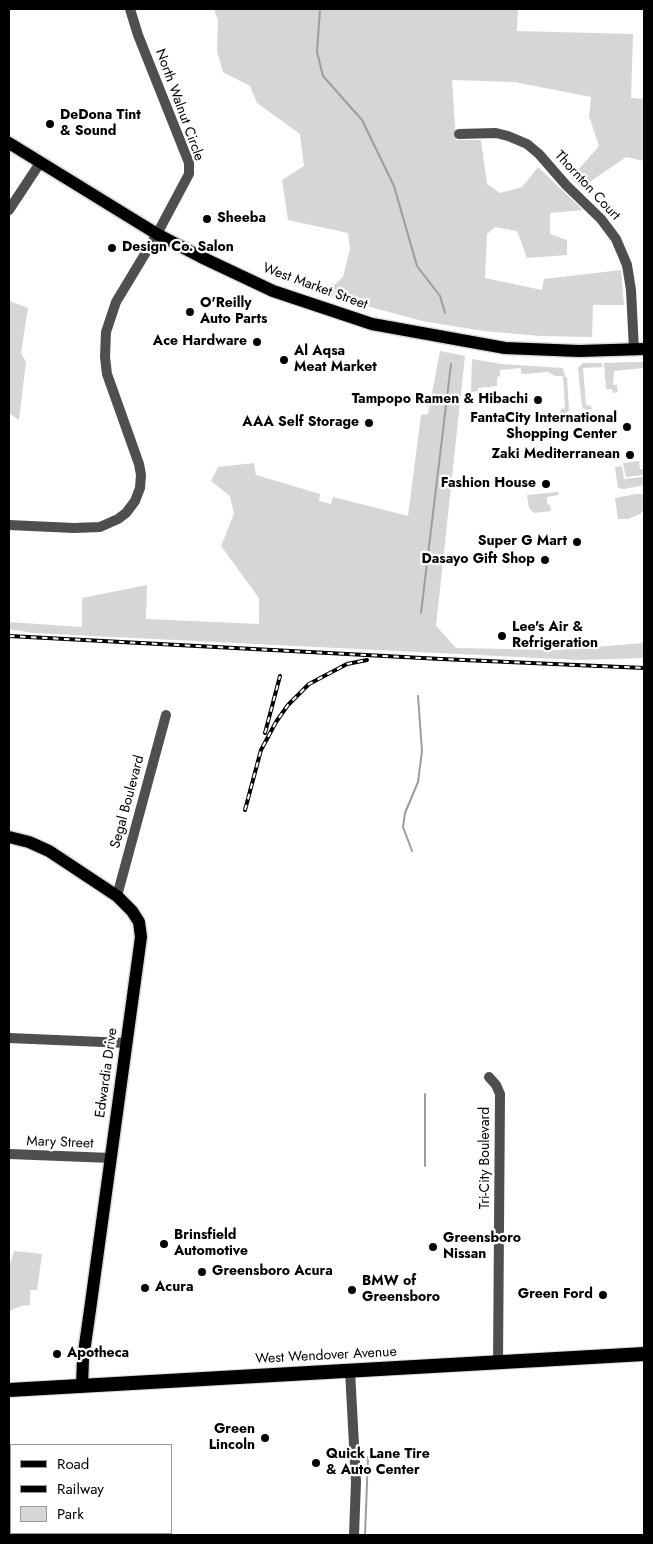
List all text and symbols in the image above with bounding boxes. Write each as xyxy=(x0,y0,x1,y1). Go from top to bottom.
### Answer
street label: North Walnut Circle xyxy=(151,47,207,163)
place label: DeDona Tint & Sound xyxy=(60,108,141,140)
marker: DeDona Tint & Sound xyxy=(44,118,56,130)
street label: Thornton Court xyxy=(551,148,623,224)
place label: Sheeba xyxy=(217,211,266,227)
marker: Sheeba xyxy=(201,213,213,225)
place label: Design Co. Salon xyxy=(122,240,234,256)
marker: Design Co. Salon xyxy=(106,242,118,254)
street label: West Market Street xyxy=(260,260,370,314)
place label: O'Reilly Auto Parts xyxy=(200,296,267,328)
marker: O'Reilly Auto Parts xyxy=(184,306,196,318)
place label: Ace Hardware xyxy=(153,334,247,350)
marker: Ace Hardware xyxy=(251,336,263,348)
place label: Al Aqsa Meat Market xyxy=(294,344,377,377)
marker: Al Aqsa Meat Market xyxy=(278,354,290,366)
place label: Tampopo Ramen & Hibachi xyxy=(352,392,528,408)
marker: Tampopo Ramen & Hibachi xyxy=(532,394,544,406)
place label: FantaCity International Shopping Center xyxy=(470,411,617,444)
place label: AAA Self Storage xyxy=(242,415,359,431)
marker: AAA Self Storage xyxy=(363,417,375,429)
marker: FantaCity International Shopping Center xyxy=(621,421,633,433)
place label: Zaki Mediterranean xyxy=(491,447,620,463)
marker: Zaki Mediterranean xyxy=(624,449,636,461)
place label: Fashion House xyxy=(441,476,536,492)
marker: Fashion House xyxy=(540,478,552,490)
place label: Super G Mart xyxy=(478,534,567,550)
marker: Super G Mart xyxy=(571,536,583,548)
place label: Dasayo Gift Shop xyxy=(421,552,535,568)
marker: Dasayo Gift Shop xyxy=(539,554,551,566)
place label: Lee's Air & Refrigeration xyxy=(512,620,598,652)
marker: Lee's Air & Refrigeration xyxy=(496,630,508,642)
street label: Segal Boulevard xyxy=(107,754,149,850)
street label: Edwardia Drive xyxy=(92,1027,122,1119)
street label: Tri-City Boulevard xyxy=(478,1107,494,1209)
street label: Mary Street xyxy=(26,1133,94,1153)
place label: Brinsfield Automotive xyxy=(174,1228,248,1260)
place label: Greensboro Nissan xyxy=(443,1231,521,1264)
marker: Brinsfield Automotive xyxy=(158,1238,170,1250)
marker: Greensboro Nissan xyxy=(427,1241,439,1253)
place label: Greensboro Acura xyxy=(212,1264,333,1280)
marker: Greensboro Acura xyxy=(196,1266,208,1278)
place label: BMW of Greensboro xyxy=(362,1274,440,1306)
place label: Acura xyxy=(155,1280,194,1296)
marker: Acura xyxy=(139,1282,151,1294)
marker: BMW of Greensboro xyxy=(346,1284,358,1296)
place label: Green Ford xyxy=(518,1287,593,1303)
marker: Green Ford xyxy=(597,1289,609,1301)
street label: West Wendover Avenue xyxy=(255,1344,397,1368)
place label: Apotheca xyxy=(67,1346,129,1362)
marker: Apotheca xyxy=(51,1348,63,1360)
place label: Green Lincoln xyxy=(209,1422,255,1454)
marker: Green Lincoln xyxy=(259,1432,271,1444)
legend xyxy=(10,1444,172,1534)
place label: Quick Lane Tire & Auto Center xyxy=(326,1447,430,1480)
text: Road xyxy=(57,1453,89,1475)
marker: Quick Lane Tire & Auto Center xyxy=(310,1457,322,1469)
text: Railway xyxy=(57,1478,104,1500)
text: Park xyxy=(57,1503,84,1525)

